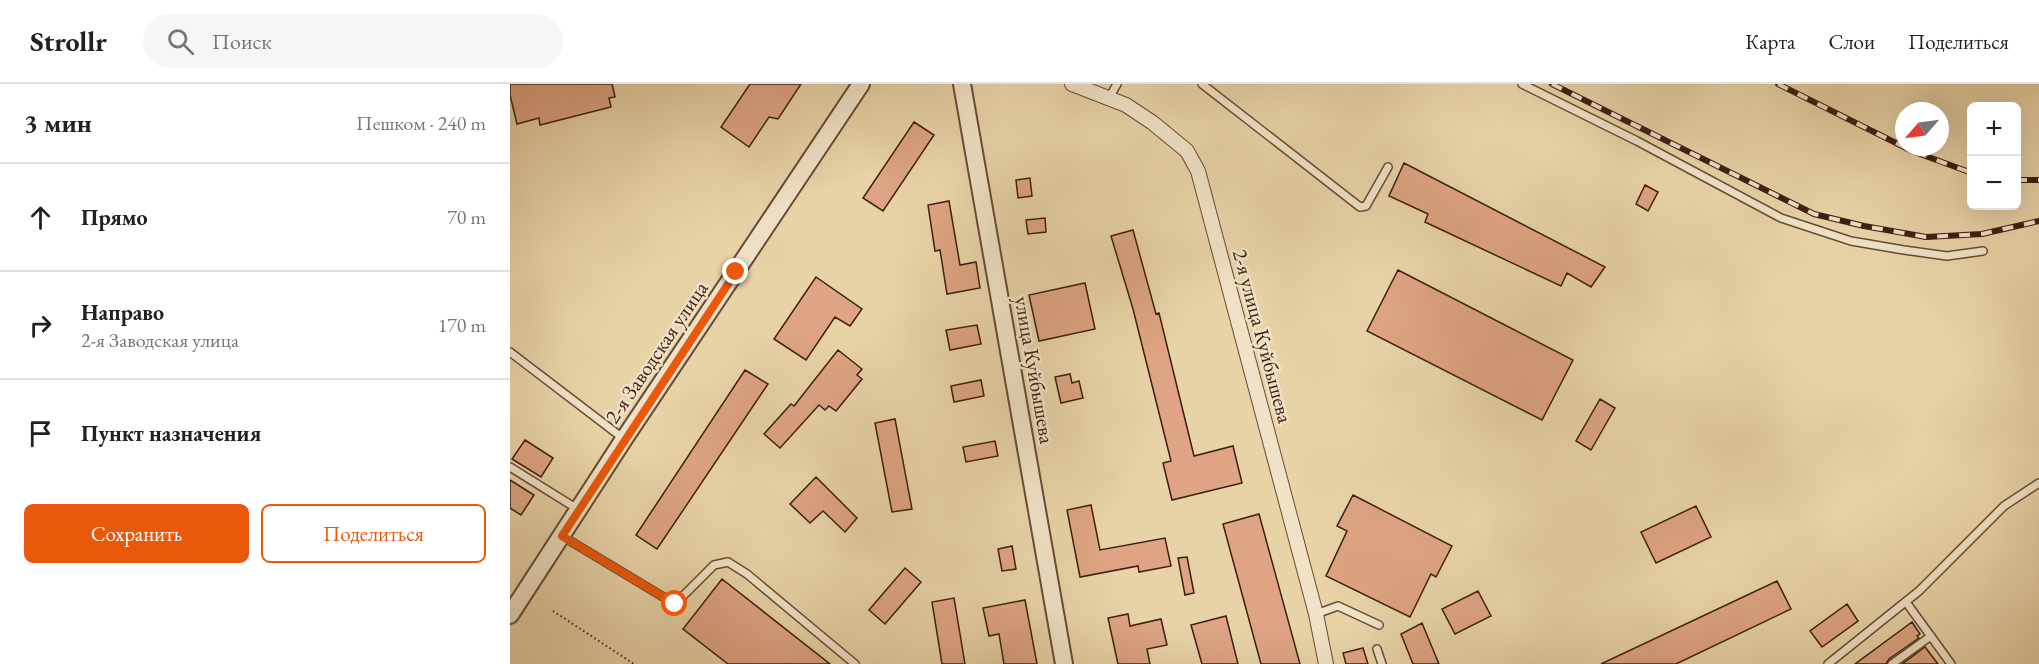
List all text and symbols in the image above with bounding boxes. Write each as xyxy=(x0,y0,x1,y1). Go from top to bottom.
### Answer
search box xyxy=(143,14,563,68)
text: Strollr xyxy=(30,23,107,59)
icon: search xyxy=(164,25,197,58)
text: Поиск xyxy=(212,27,272,56)
text: Карта xyxy=(1745,28,1795,55)
text: Слои xyxy=(1828,28,1875,55)
text: Поделиться xyxy=(1908,28,2009,55)
north arrow xyxy=(1895,102,1949,156)
map controls xyxy=(1967,102,2021,210)
button: + xyxy=(1967,102,2021,156)
text: 3 мин xyxy=(24,106,92,140)
text: Пешком · 240 m xyxy=(356,110,486,136)
button: − xyxy=(1967,156,2021,210)
icon: ahead xyxy=(24,201,57,234)
text: Прямо xyxy=(81,203,148,232)
text: 70 m xyxy=(447,204,486,230)
street label: 2-я улица Куйбышева xyxy=(1227,246,1299,426)
route end xyxy=(722,258,748,284)
street label: 2-я Заводская улица xyxy=(598,275,714,428)
street label: улица Куйбышева xyxy=(1009,294,1061,446)
text: Направо xyxy=(81,298,164,327)
icon: right xyxy=(24,309,57,342)
text: 170 m xyxy=(438,312,486,338)
text: 2-я Заводская улица xyxy=(81,327,239,353)
icon: arrive xyxy=(24,417,57,450)
text: Пункт назначения xyxy=(81,419,261,448)
button: Сохранить xyxy=(24,504,249,563)
button: Поделиться xyxy=(261,504,486,563)
route start xyxy=(661,590,687,616)

